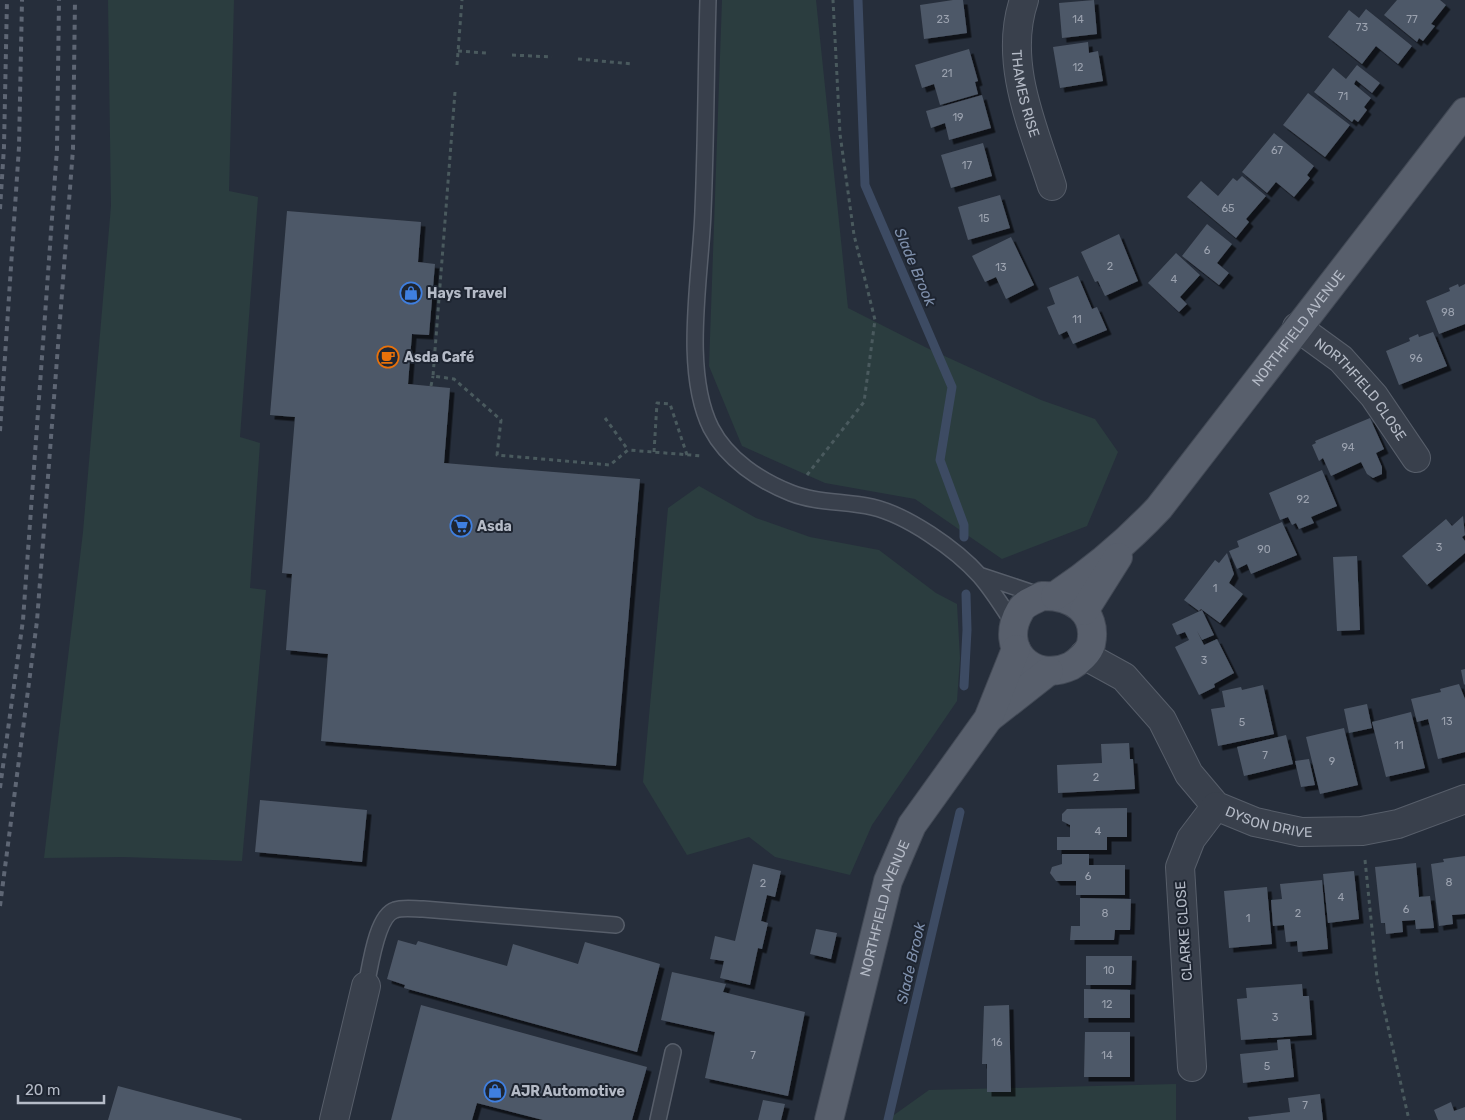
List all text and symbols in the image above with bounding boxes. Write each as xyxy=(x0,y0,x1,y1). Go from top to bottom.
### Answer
house number: 23 xyxy=(936,13,950,26)
house number: 14 xyxy=(1072,13,1084,26)
house number: 77 xyxy=(1406,13,1418,26)
house number: 73 xyxy=(1356,21,1369,34)
street label: THAMES RISE xyxy=(1008,49,1043,139)
house number: 12 xyxy=(1072,61,1084,74)
house number: 21 xyxy=(941,67,953,80)
house number: 71 xyxy=(1338,90,1348,103)
house number: 19 xyxy=(952,111,964,124)
house number: 67 xyxy=(1271,144,1283,157)
house number: 17 xyxy=(962,159,973,172)
house number: 65 xyxy=(1221,202,1235,215)
house number: 15 xyxy=(978,212,990,225)
water label: Slade Brook xyxy=(890,225,940,309)
house number: 6 xyxy=(1204,244,1211,257)
house number: 2 xyxy=(1107,260,1113,273)
house number: 13 xyxy=(995,261,1007,274)
street label: NORTHFIELD AVENUE xyxy=(1248,267,1348,389)
house number: 4 xyxy=(1171,273,1178,286)
shop icon: Hays Travel xyxy=(399,281,423,305)
place label: Hays Travel xyxy=(427,285,507,302)
house number: 98 xyxy=(1441,306,1455,319)
house number: 11 xyxy=(1072,313,1082,326)
street label: NORTHFIELD CLOSE xyxy=(1312,334,1410,444)
cafe icon: Asda Café xyxy=(376,345,400,369)
place label: Asda Café xyxy=(404,349,474,366)
house number: 96 xyxy=(1409,352,1423,365)
house number: 94 xyxy=(1341,441,1355,454)
house number: 92 xyxy=(1297,493,1309,506)
supermarket icon: Asda xyxy=(449,514,473,538)
place label: Asda xyxy=(477,518,512,535)
house number: 3 xyxy=(1436,541,1443,554)
house number: 90 xyxy=(1257,543,1271,556)
house number: 1 xyxy=(1213,582,1217,595)
house number: 3 xyxy=(1201,654,1208,667)
house number: 13 xyxy=(1441,715,1453,728)
house number: 5 xyxy=(1239,716,1246,729)
house number: 11 xyxy=(1394,739,1404,752)
house number: 7 xyxy=(1262,749,1268,762)
house number: 9 xyxy=(1329,755,1335,768)
house number: 2 xyxy=(1093,771,1099,784)
street label: DYSON DRIVE xyxy=(1223,802,1312,841)
house number: 4 xyxy=(1095,825,1102,838)
street label: NORTHFIELD AVENUE xyxy=(856,837,913,978)
house number: 6 xyxy=(1085,870,1092,883)
house number: 8 xyxy=(1446,876,1453,889)
house number: 2 xyxy=(760,877,766,890)
street label: CLARKE CLOSE xyxy=(1172,881,1196,981)
house number: 4 xyxy=(1338,891,1345,904)
house number: 6 xyxy=(1403,903,1410,916)
house number: 8 xyxy=(1102,907,1109,920)
house number: 2 xyxy=(1295,907,1301,920)
house number: 1 xyxy=(1246,912,1250,925)
water label: Slade Brook xyxy=(893,920,929,1006)
house number: 10 xyxy=(1103,964,1115,977)
house number: 12 xyxy=(1101,998,1113,1011)
house number: 3 xyxy=(1272,1011,1279,1024)
house number: 16 xyxy=(991,1036,1003,1049)
house number: 7 xyxy=(750,1049,756,1062)
house number: 14 xyxy=(1101,1049,1113,1062)
house number: 5 xyxy=(1264,1060,1271,1073)
scale bar xyxy=(18,1072,104,1104)
shop icon: AJR Automotive xyxy=(483,1079,507,1103)
text: 20 m xyxy=(25,1081,60,1099)
place label: AJR Automotive xyxy=(511,1083,625,1100)
house number: 7 xyxy=(1302,1099,1308,1112)

